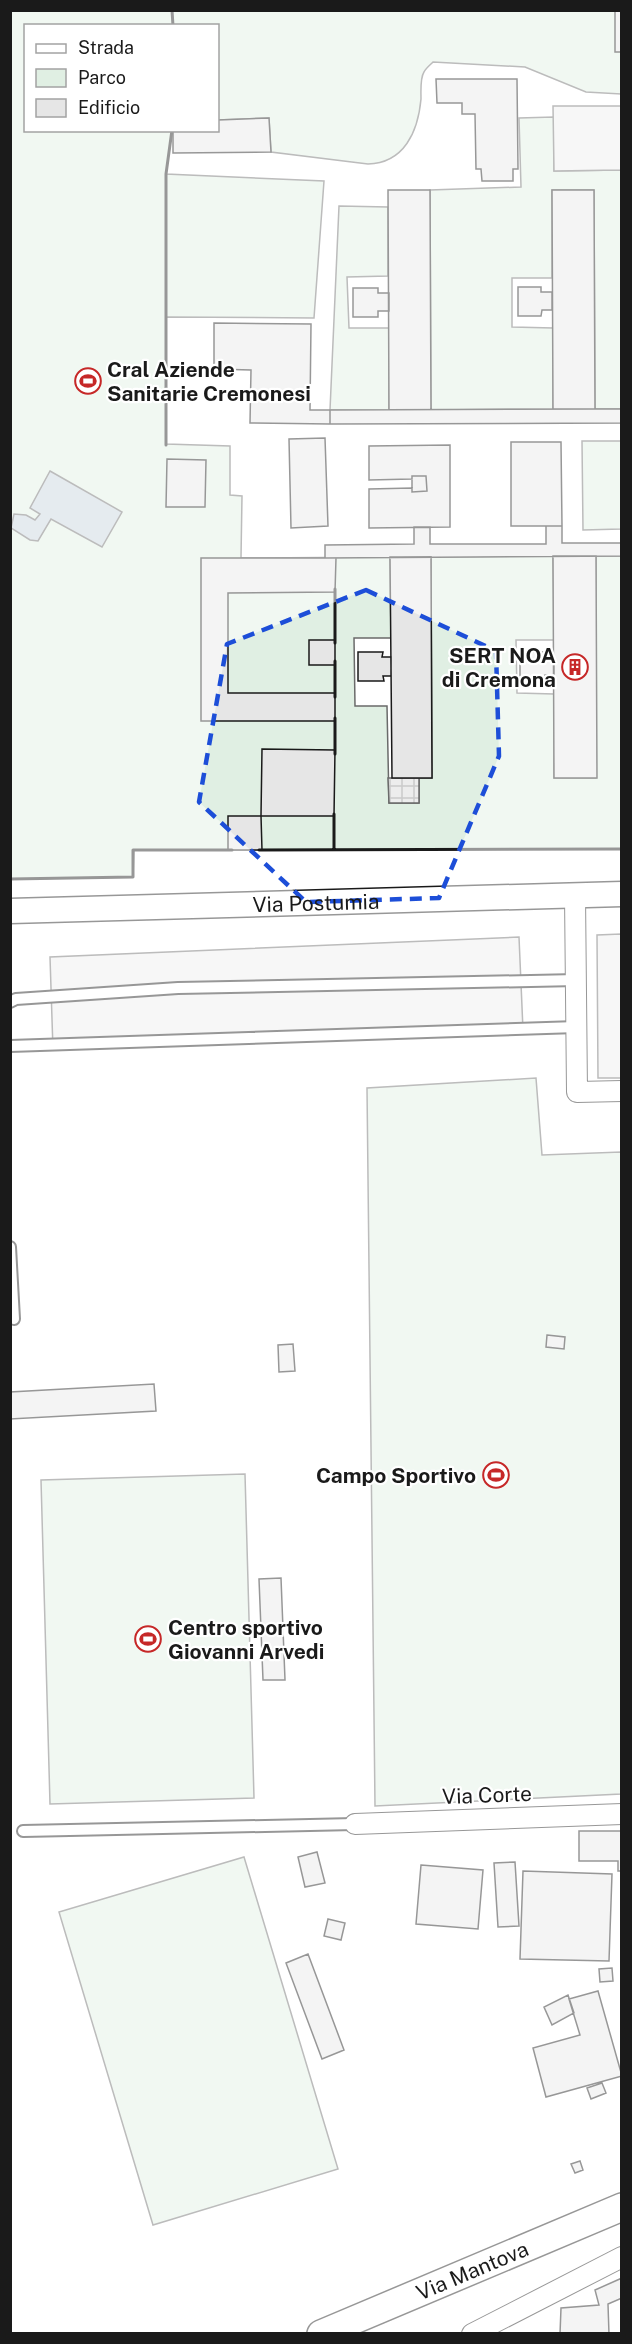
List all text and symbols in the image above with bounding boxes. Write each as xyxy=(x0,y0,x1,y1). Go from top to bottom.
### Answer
legend xyxy=(24,24,219,132)
text: Strada xyxy=(78,37,134,58)
text: Parco xyxy=(78,67,126,88)
text: Edificio xyxy=(78,97,140,118)
place label: Cral Aziende Sanitarie Cremonesi xyxy=(107,357,311,406)
sports icon: Cral Aziende Sanitarie Cremonesi xyxy=(73,366,103,396)
place label: SERT NOA di Cremona xyxy=(442,643,556,692)
building icon: SERT NOA di Cremona xyxy=(560,652,590,682)
street label: Via Postumia xyxy=(252,888,380,917)
sports icon: Campo Sportivo xyxy=(481,1460,511,1490)
place label: Campo Sportivo xyxy=(316,1463,476,1488)
place label: Centro sportivo Giovanni Arvedi xyxy=(168,1615,324,1664)
sports icon: Centro sportivo Giovanni Arvedi xyxy=(133,1624,163,1654)
street label: Via Corte xyxy=(442,1781,532,1809)
street label: Via Mantova xyxy=(412,2236,532,2305)

